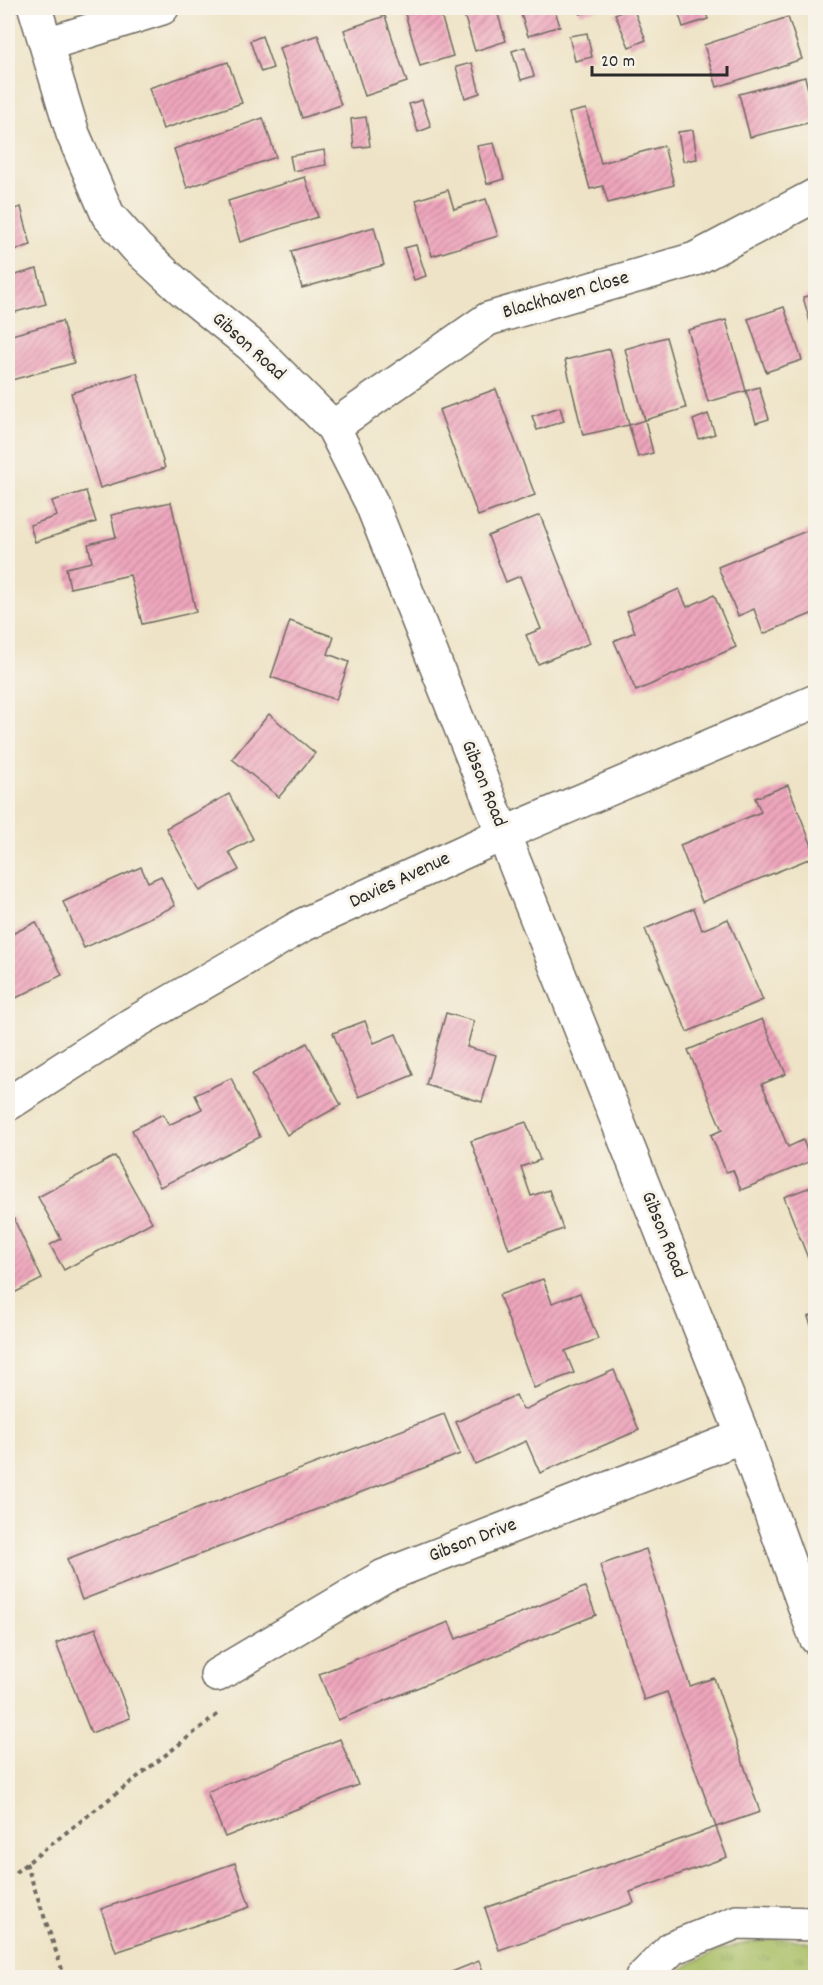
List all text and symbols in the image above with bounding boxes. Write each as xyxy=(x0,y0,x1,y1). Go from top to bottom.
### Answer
scale bar xyxy=(592,39,727,77)
text: 20 m xyxy=(601,50,635,75)
street label: Blackhaven Close xyxy=(500,265,633,327)
street label: Gibson Road xyxy=(205,306,291,388)
street label: Gibson Road xyxy=(453,737,513,831)
street label: Davies Avenue xyxy=(345,845,455,917)
street label: Gibson Road xyxy=(633,1188,693,1282)
street label: Gibson Drive xyxy=(425,1511,521,1571)

